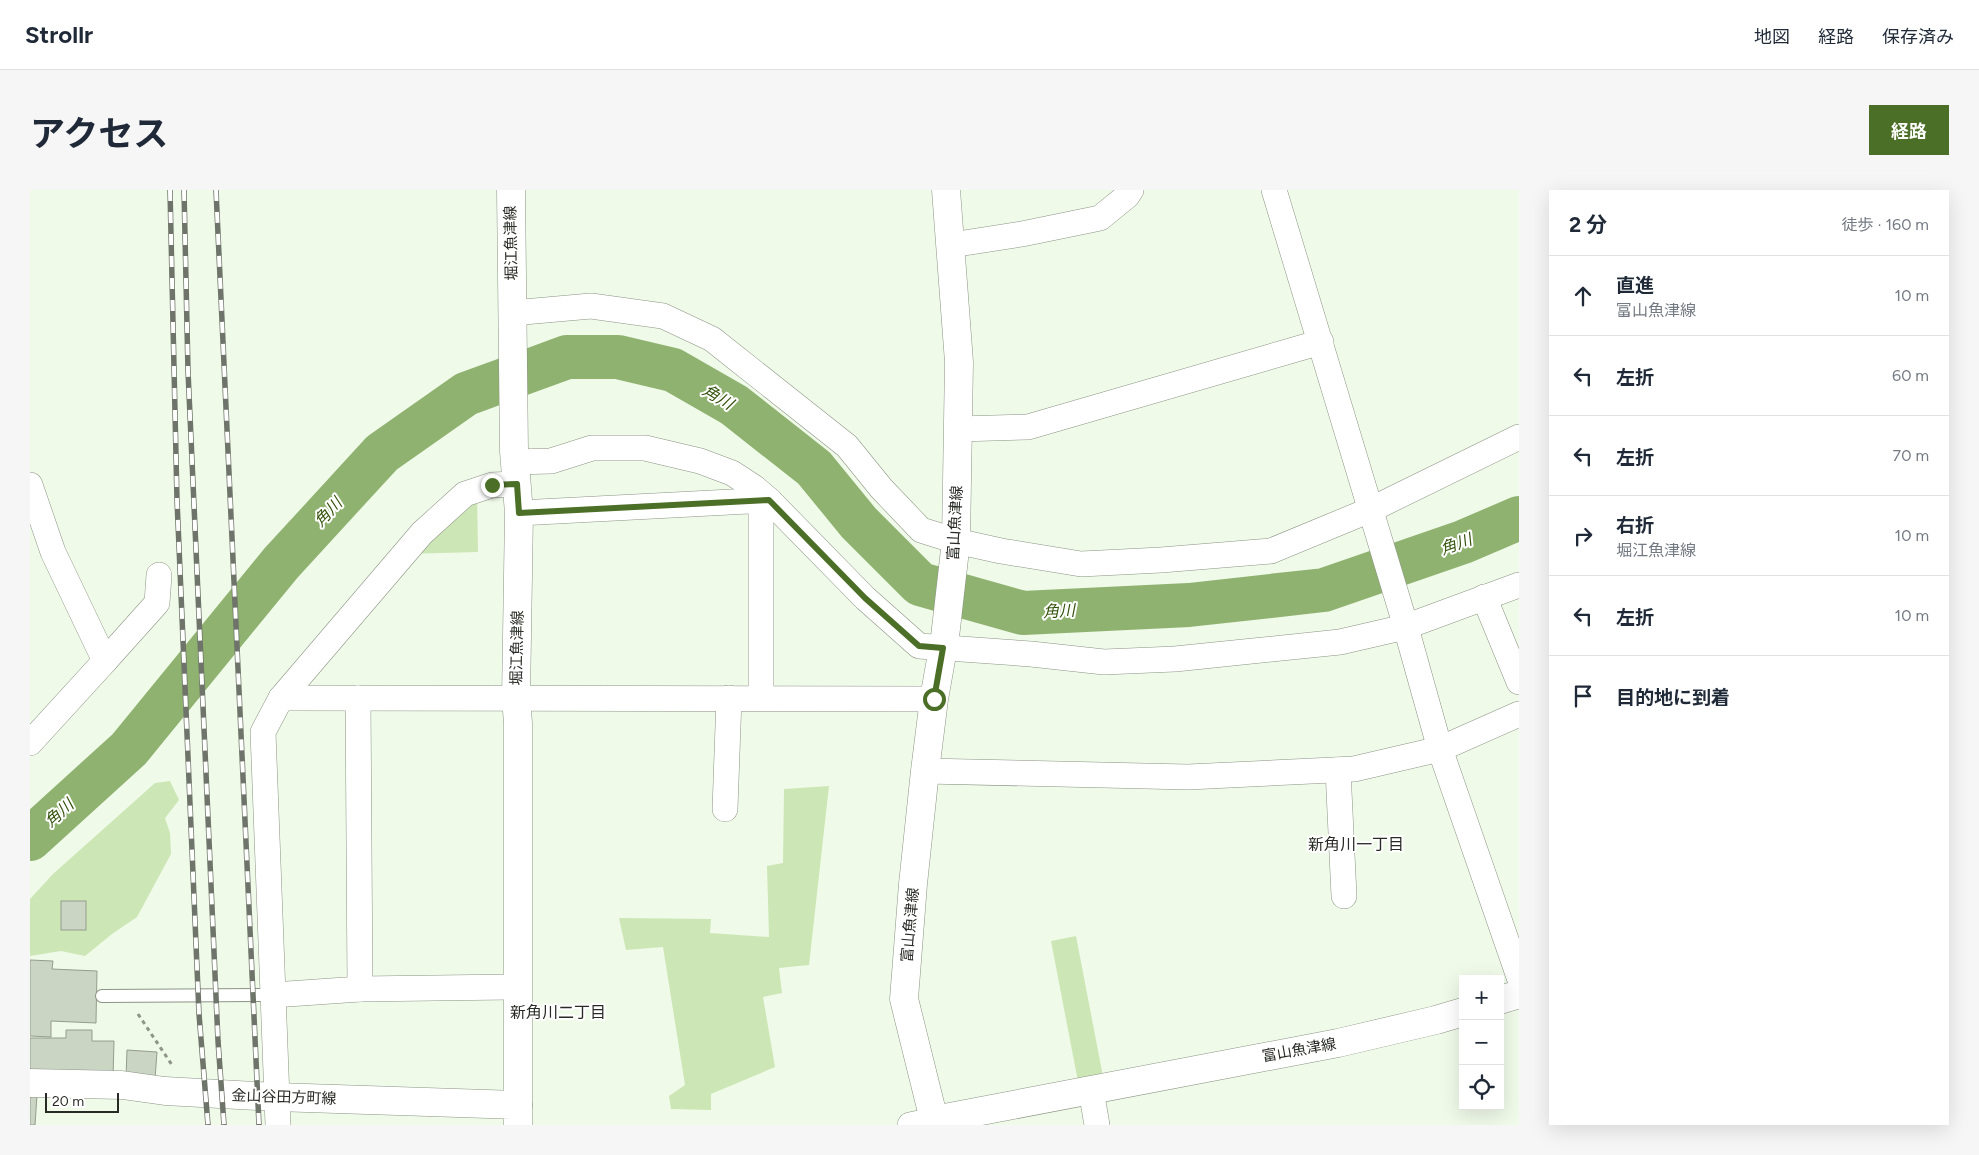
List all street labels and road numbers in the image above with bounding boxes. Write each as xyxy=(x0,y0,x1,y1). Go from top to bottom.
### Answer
street label: 堀江魚津線 xyxy=(501,205,521,281)
street label: 富山魚津線 xyxy=(944,485,966,561)
street label: 堀江魚津線 xyxy=(507,610,527,686)
street label: 富山魚津線 xyxy=(898,887,922,963)
street label: 富山魚津線 xyxy=(1260,1035,1338,1065)
street label: 金山谷田方町線 xyxy=(231,1086,337,1108)

